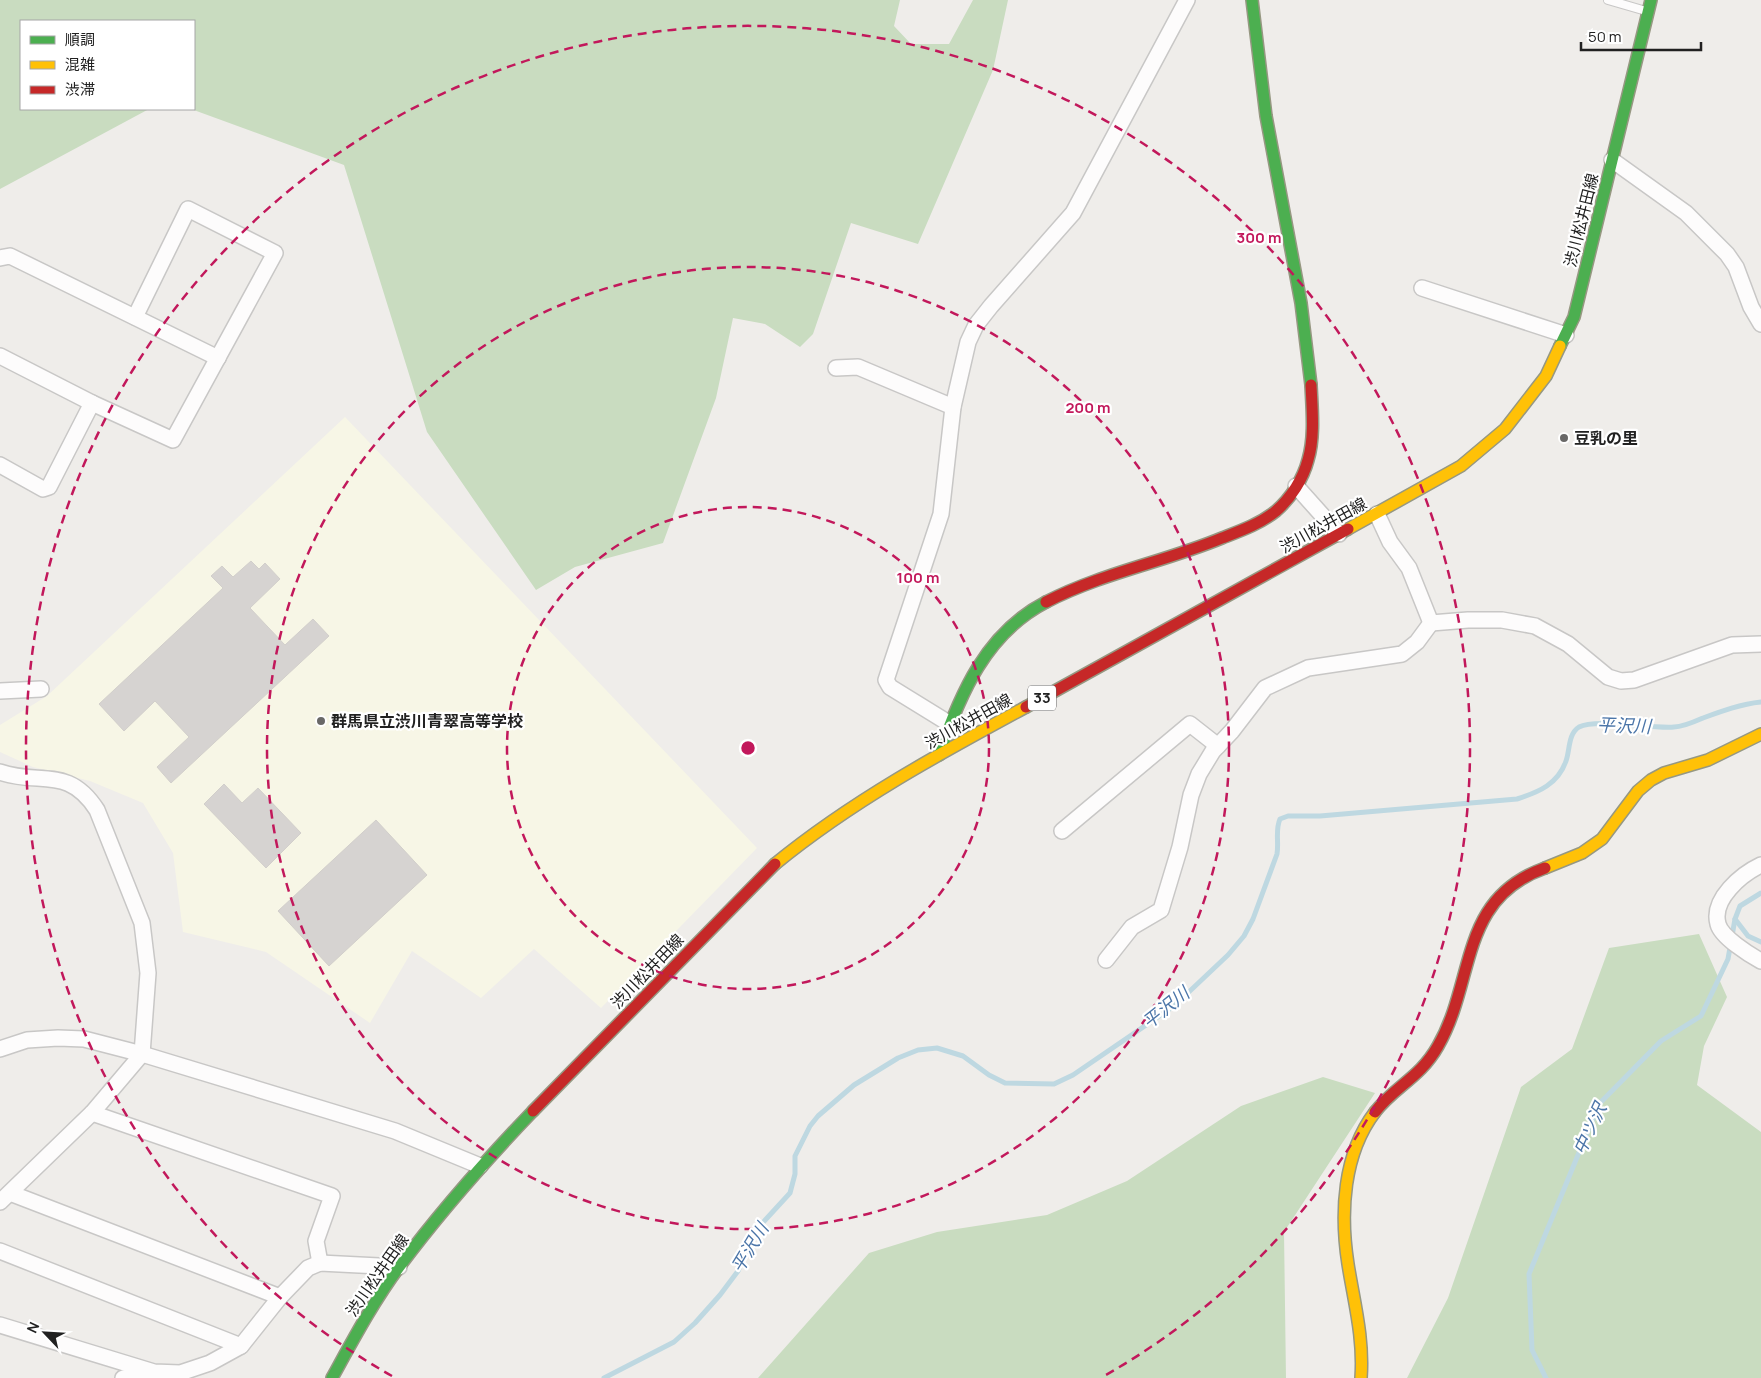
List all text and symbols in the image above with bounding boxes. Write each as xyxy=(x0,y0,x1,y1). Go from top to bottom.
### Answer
legend xyxy=(20,20,195,110)
scale bar xyxy=(1581,20,1701,52)
text: 50 m xyxy=(1588,26,1622,47)
text: 順調 xyxy=(65,29,95,50)
text: 混雑 xyxy=(65,54,95,75)
text: 渋滞 xyxy=(65,79,95,100)
street label: 渋川松井田線 xyxy=(1559,171,1603,269)
text: 300 m xyxy=(1237,227,1281,248)
text: 200 m xyxy=(1065,397,1111,418)
place label: 豆乳の里 xyxy=(1574,427,1638,449)
marker: 豆乳の里 xyxy=(1558,432,1570,444)
street label: 渋川松井田線 xyxy=(1276,492,1370,558)
text: 100 m xyxy=(897,567,939,588)
road number: 33 xyxy=(1028,686,1056,710)
street label: 渋川松井田線 xyxy=(921,688,1015,754)
place label: 群馬県立渋川青翠高等学校 xyxy=(331,710,523,732)
water label: 平沢川 xyxy=(1597,712,1653,738)
marker: 群馬県立渋川青翠高等学校 xyxy=(315,715,327,727)
centre of rings xyxy=(739,739,757,757)
street label: 渋川松井田線 xyxy=(606,929,688,1013)
water label: 平沢川 xyxy=(1137,980,1195,1034)
water label: 中ツ沢 xyxy=(1567,1097,1612,1158)
water label: 平沢川 xyxy=(725,1216,774,1277)
street label: 渋川松井田線 xyxy=(340,1229,414,1321)
north arrow xyxy=(20,1308,70,1358)
text: N xyxy=(22,1319,44,1336)

